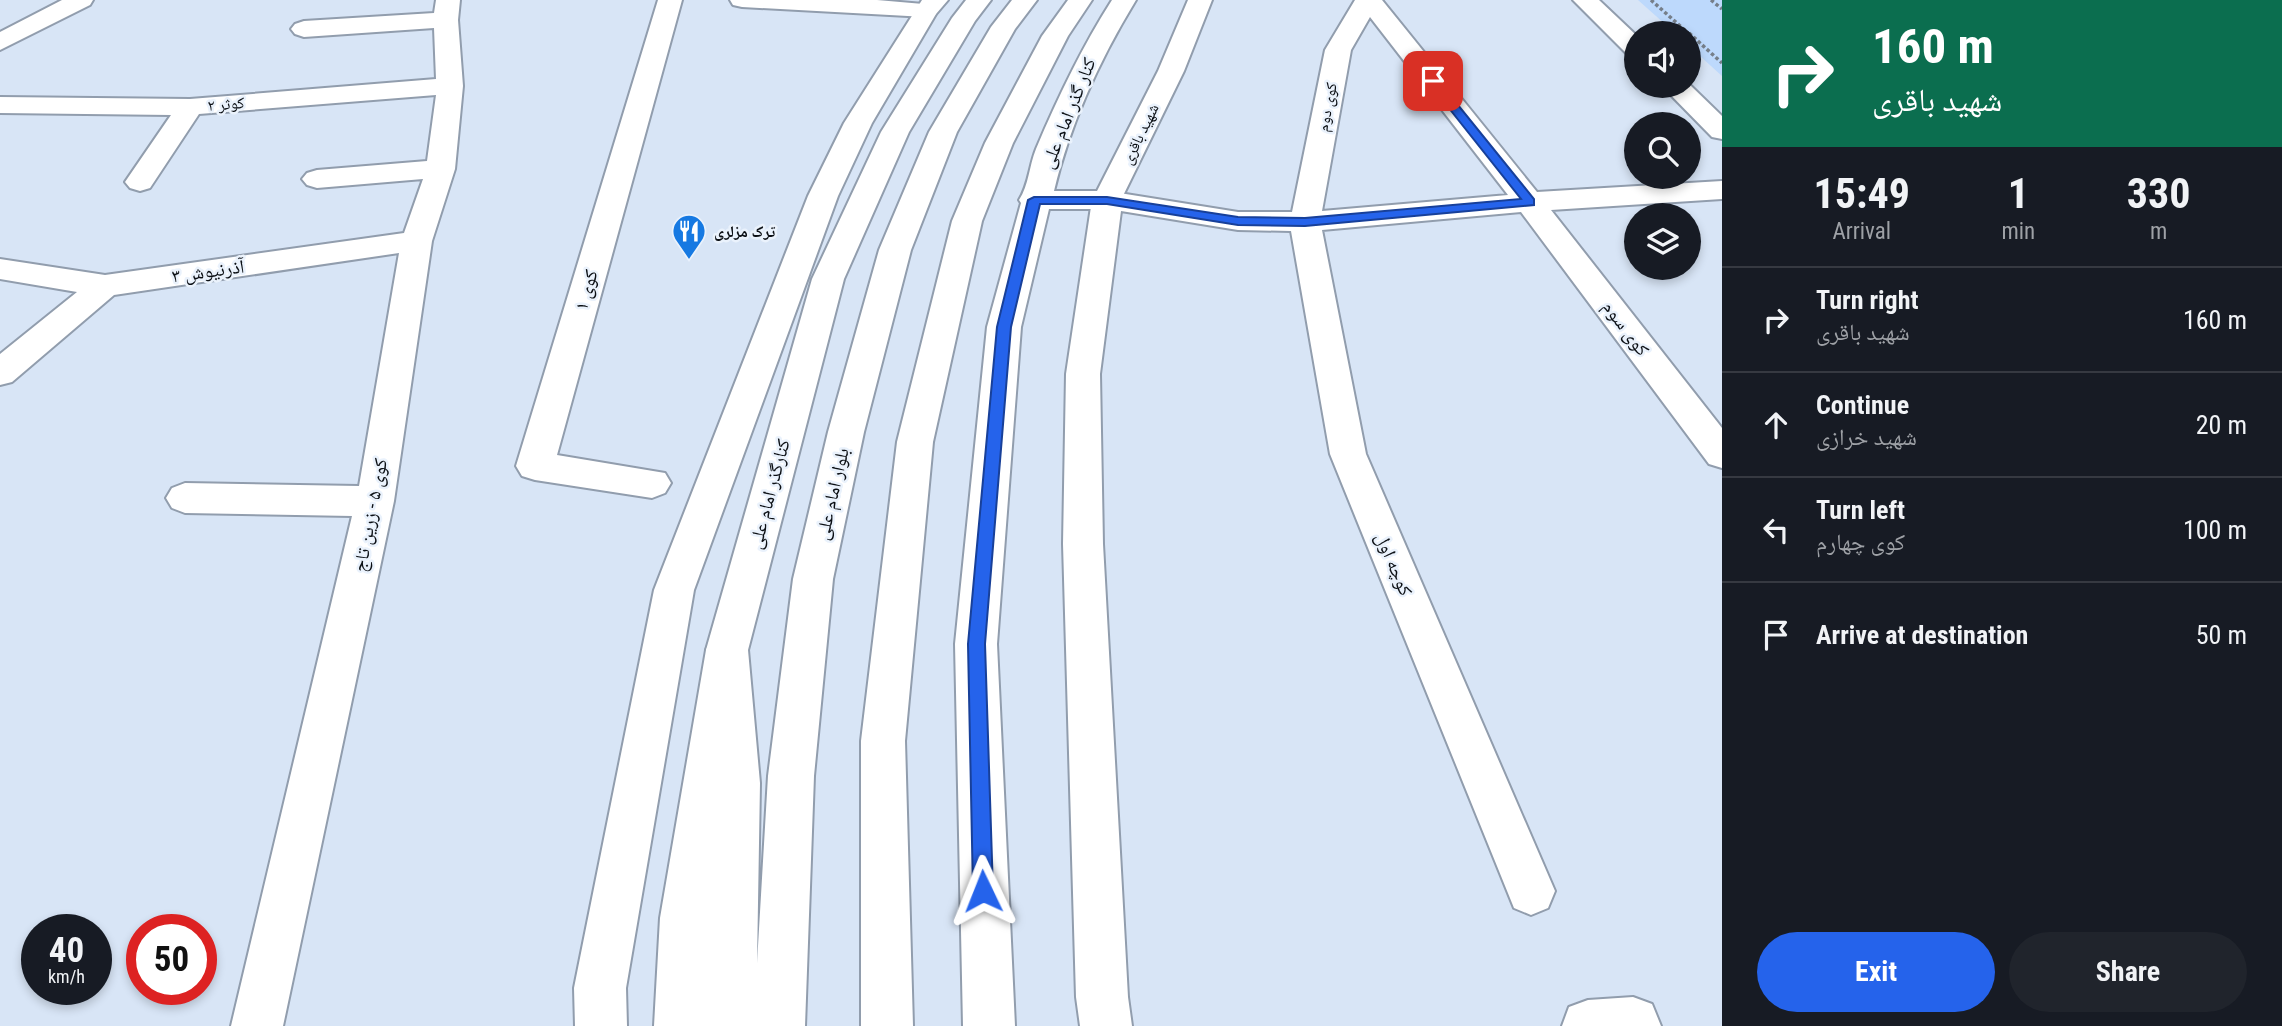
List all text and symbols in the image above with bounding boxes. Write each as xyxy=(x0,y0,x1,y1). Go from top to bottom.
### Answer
text: 160 m xyxy=(1872,18,1994,75)
map controls xyxy=(1624,21,1701,280)
button: sound xyxy=(1624,21,1701,98)
icon: right xyxy=(1757,28,1848,119)
pin xyxy=(1403,51,1463,111)
street label: کنار گذر امام علی xyxy=(1035,54,1103,173)
icon: arrive xyxy=(1414,62,1452,100)
street label: کوی دوم xyxy=(1313,80,1342,133)
text: شهید باقری xyxy=(1872,81,2002,119)
street label: کوثر ۲ xyxy=(207,93,246,115)
street label: شهید باقری xyxy=(1117,101,1164,168)
button: search xyxy=(1624,112,1701,189)
text: 15:49 xyxy=(1814,169,1910,218)
text: 1 xyxy=(2008,169,2029,218)
text: 330 xyxy=(2127,169,2190,218)
button: layers xyxy=(1624,203,1701,280)
restaurant icon: ترک مزلری xyxy=(670,212,708,261)
text: Arrival xyxy=(1832,218,1891,245)
text: min xyxy=(2001,218,2035,245)
text: m xyxy=(2150,218,2167,245)
place label: ترک مزلری xyxy=(714,222,776,241)
street label: آذرنیوش ۳ xyxy=(170,254,247,287)
street label: کوی ۱ xyxy=(569,267,603,313)
text: Turn right xyxy=(1816,285,1918,315)
street label: کوی سوم xyxy=(1596,296,1654,362)
icon: right xyxy=(1757,301,1795,339)
text: 160 m xyxy=(2183,305,2247,335)
text: شهید باقری xyxy=(1816,319,1910,346)
text: Continue xyxy=(1816,390,1909,420)
icon: ahead xyxy=(1757,406,1795,444)
text: 20 m xyxy=(2196,410,2247,440)
text: شهید خرازی xyxy=(1816,424,1917,451)
street label: کنارگذر امام علی xyxy=(743,436,797,552)
street label: بلوار امام علی xyxy=(810,446,856,543)
street label: کوی ۵ - زرین تاج xyxy=(348,456,392,574)
text: Turn left xyxy=(1816,495,1905,525)
icon: left xyxy=(1757,511,1795,549)
text: 100 m xyxy=(2183,515,2247,545)
street label: کوچه اول xyxy=(1370,529,1418,599)
text: کوی چهارم xyxy=(1816,529,1905,556)
icon: arrive xyxy=(1757,616,1795,654)
text: Arrive at destination xyxy=(1816,620,2028,650)
text: 50 m xyxy=(2196,620,2247,650)
position arrow xyxy=(946,854,1020,928)
speed limit sign: 50 xyxy=(126,914,217,1005)
text: 40 xyxy=(49,930,84,971)
button: Exit xyxy=(1757,932,1995,1012)
button: Share xyxy=(2009,932,2247,1012)
text: km/h xyxy=(48,966,85,987)

